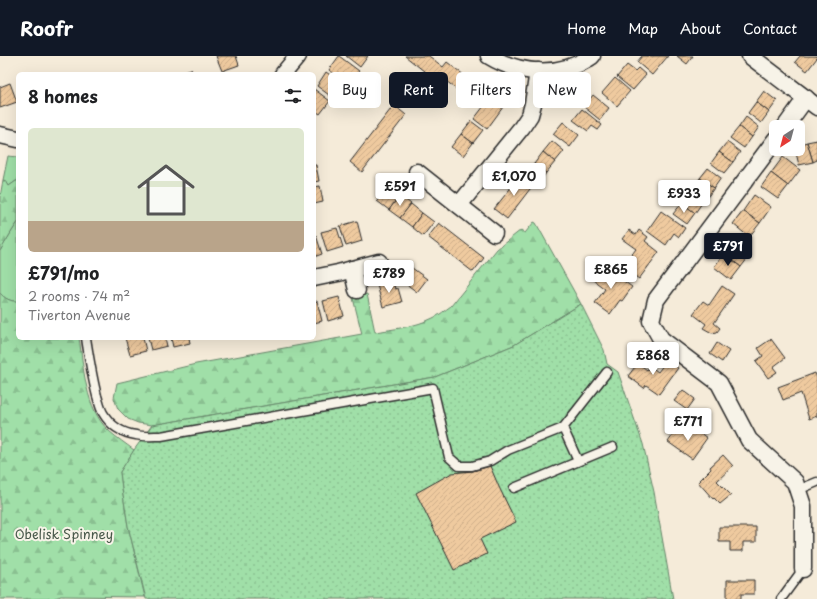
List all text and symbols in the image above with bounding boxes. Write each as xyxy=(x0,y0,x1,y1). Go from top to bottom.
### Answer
text: Roofr xyxy=(20,14,73,42)
text: Home xyxy=(567,18,606,39)
text: Map xyxy=(628,18,658,39)
text: About xyxy=(680,18,721,39)
text: Contact xyxy=(743,18,797,39)
chip: Buy xyxy=(328,72,381,108)
chip: Rent xyxy=(389,72,448,108)
chip: Filters xyxy=(456,72,525,108)
chip: New xyxy=(533,72,591,108)
text: 8 homes xyxy=(28,83,98,109)
icon: filters xyxy=(282,85,304,107)
north arrow xyxy=(769,120,805,156)
map controls xyxy=(769,120,805,156)
icon: home xyxy=(130,154,202,226)
pin: £1,070 xyxy=(481,163,547,197)
text: £1,070 xyxy=(492,166,536,185)
pin: £591 xyxy=(376,173,424,207)
text: £591 xyxy=(384,176,416,195)
pin: £933 xyxy=(660,180,708,214)
text: £933 xyxy=(667,183,701,202)
pin: £791 xyxy=(704,233,752,267)
text: £791 xyxy=(713,236,743,255)
pin: £865 xyxy=(587,256,635,290)
text: £865 xyxy=(594,259,628,278)
text: £791/mo xyxy=(28,260,99,286)
pin: £789 xyxy=(365,260,413,294)
text: £789 xyxy=(373,263,405,282)
text: 2 rooms · 74 m² xyxy=(28,286,130,305)
text: Tiverton Avenue xyxy=(28,305,131,324)
pin: £868 xyxy=(629,342,677,376)
text: £868 xyxy=(636,345,670,364)
pin: £771 xyxy=(664,408,712,442)
text: £771 xyxy=(674,411,702,430)
park label: Obelisk Spinney xyxy=(15,524,113,543)

